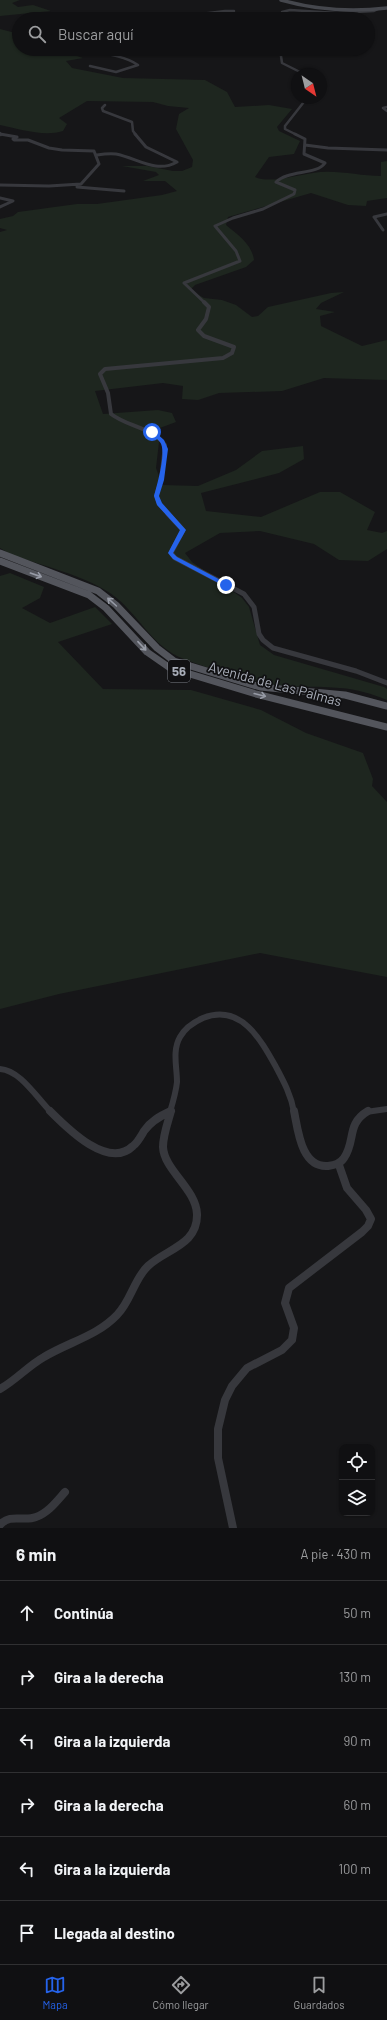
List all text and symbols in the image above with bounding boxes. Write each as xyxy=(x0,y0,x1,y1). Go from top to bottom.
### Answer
search box xyxy=(12,12,375,56)
icon: search xyxy=(26,23,48,45)
text: Buscar aquí xyxy=(58,25,134,43)
north arrow xyxy=(291,68,327,104)
route start xyxy=(143,423,161,441)
one-way arrow xyxy=(30,572,43,579)
route end xyxy=(217,576,235,594)
one-way arrow xyxy=(107,597,117,606)
one-way arrow xyxy=(137,641,146,651)
street label: Avenida de Las Palmas xyxy=(207,658,344,710)
road number: 56 xyxy=(168,660,190,682)
one-way arrow xyxy=(253,692,266,699)
map controls xyxy=(339,1444,375,1516)
button: locate xyxy=(339,1444,375,1480)
button: layers xyxy=(339,1480,375,1516)
text: 6 min xyxy=(16,1544,56,1564)
text: A pie · 430 m xyxy=(301,1546,371,1562)
icon: ahead xyxy=(16,1602,38,1624)
text: Continúa xyxy=(54,1604,114,1622)
text: 50 m xyxy=(344,1605,371,1621)
icon: right xyxy=(16,1666,38,1688)
text: Gira a la derecha xyxy=(54,1668,164,1686)
text: 130 m xyxy=(339,1669,371,1685)
icon: left xyxy=(16,1730,38,1752)
text: Gira a la izquierda xyxy=(54,1732,170,1750)
text: 90 m xyxy=(344,1733,371,1749)
icon: right xyxy=(16,1794,38,1816)
text: Gira a la derecha xyxy=(54,1796,164,1814)
text: 60 m xyxy=(344,1797,371,1813)
icon: left xyxy=(16,1858,38,1880)
text: Gira a la izquierda xyxy=(54,1860,170,1878)
text: 100 m xyxy=(338,1861,371,1877)
icon: arrive xyxy=(16,1922,38,1944)
text: Llegada al destino xyxy=(54,1924,175,1942)
tab: Mapa xyxy=(42,1974,68,2011)
tab: Cómo llegar xyxy=(152,1974,209,2011)
tab: Guardados xyxy=(293,1974,345,2011)

